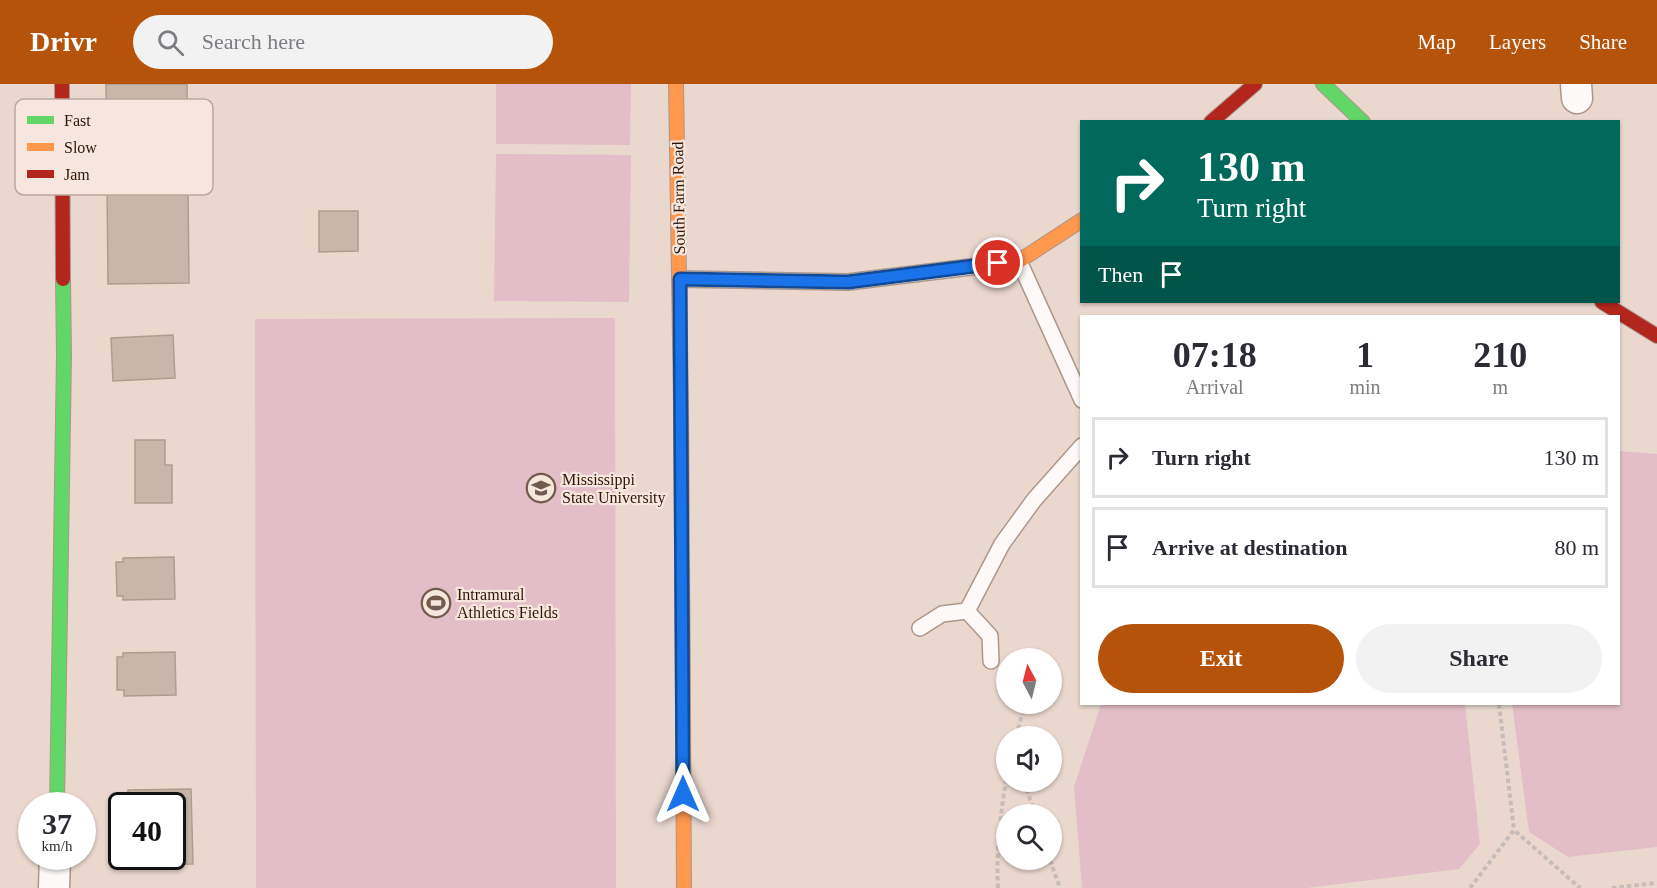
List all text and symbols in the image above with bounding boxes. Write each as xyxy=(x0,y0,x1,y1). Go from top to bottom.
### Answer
search box xyxy=(133,15,553,69)
text: Drivr xyxy=(30,26,97,57)
icon: search xyxy=(154,26,187,59)
text: Search here xyxy=(202,29,305,54)
text: Map xyxy=(1418,30,1456,54)
text: Layers xyxy=(1489,30,1546,54)
text: Share xyxy=(1579,30,1627,54)
legend xyxy=(15,99,213,195)
text: Fast xyxy=(64,112,91,129)
text: Slow xyxy=(64,139,97,156)
street label: South Farm Road xyxy=(669,141,688,255)
icon: right xyxy=(1098,144,1176,222)
text: 130 m xyxy=(1197,144,1306,190)
text: Jam xyxy=(64,166,90,183)
text: Turn right xyxy=(1197,193,1306,223)
pin xyxy=(972,237,1023,288)
icon: arrive xyxy=(981,246,1014,279)
icon: arrive xyxy=(1155,258,1188,291)
text: Then xyxy=(1098,262,1143,287)
text: 07:18 xyxy=(1173,335,1257,375)
text: 1 xyxy=(1356,335,1374,375)
text: 210 xyxy=(1473,335,1527,375)
text: Arrival xyxy=(1186,376,1244,398)
text: min xyxy=(1349,376,1381,398)
text: m xyxy=(1493,376,1508,398)
icon: right xyxy=(1101,441,1134,474)
text: Turn right xyxy=(1152,445,1251,470)
text: 130 m xyxy=(1543,445,1599,470)
place label: Mississippi State University xyxy=(562,471,666,507)
school or university icon: Mississippi State University xyxy=(525,472,557,504)
icon: arrive xyxy=(1101,531,1134,564)
text: Arrive at destination xyxy=(1152,535,1348,560)
text: 80 m xyxy=(1554,535,1599,560)
place label: Intramural Athletics Fields xyxy=(457,586,558,621)
sports icon: Intramural Athletics Fields xyxy=(420,587,452,619)
button: Exit xyxy=(1098,624,1344,693)
button: Share xyxy=(1356,624,1602,693)
north arrow xyxy=(996,648,1062,714)
map controls xyxy=(996,648,1062,870)
button: sound xyxy=(996,726,1062,792)
position arrow xyxy=(651,762,715,826)
speed limit sign: 40 xyxy=(108,792,186,870)
button: search xyxy=(996,804,1062,870)
text: 37 xyxy=(42,807,72,840)
text: km/h xyxy=(42,838,72,854)

